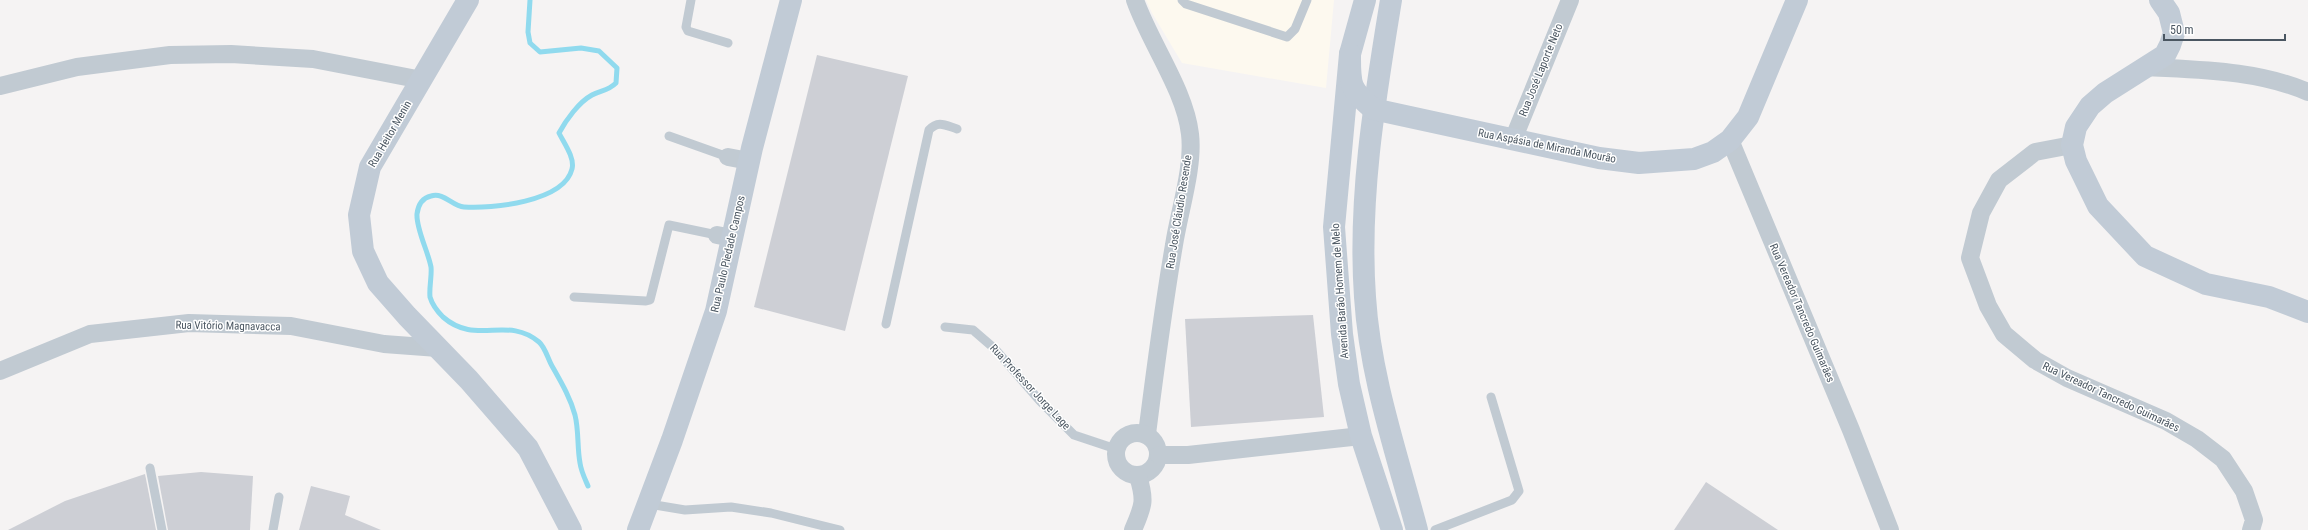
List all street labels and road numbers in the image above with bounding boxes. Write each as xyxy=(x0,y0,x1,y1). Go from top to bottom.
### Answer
street label: Rua José Laporte Neto xyxy=(1516,21,1566,118)
street label: Rua Heitor Menin xyxy=(366,98,414,170)
street label: Rua Aspásia de Miranda Mourão xyxy=(1477,126,1618,166)
street label: Rua José Cláudio Resende xyxy=(1164,154,1194,270)
street label: Rua Paulo Piedade Campos xyxy=(708,194,748,314)
street label: Avenida Barão Homem de Melo xyxy=(1329,222,1351,359)
street label: Rua Vereador Tancredo Guimarães xyxy=(1767,242,1837,384)
street label: Rua Vitório Magnavacca xyxy=(175,319,281,333)
street label: Rua Professor Jorge Lage xyxy=(987,342,1073,432)
street label: Rua Vereador Tancredo Guimarães xyxy=(2040,360,2182,434)

